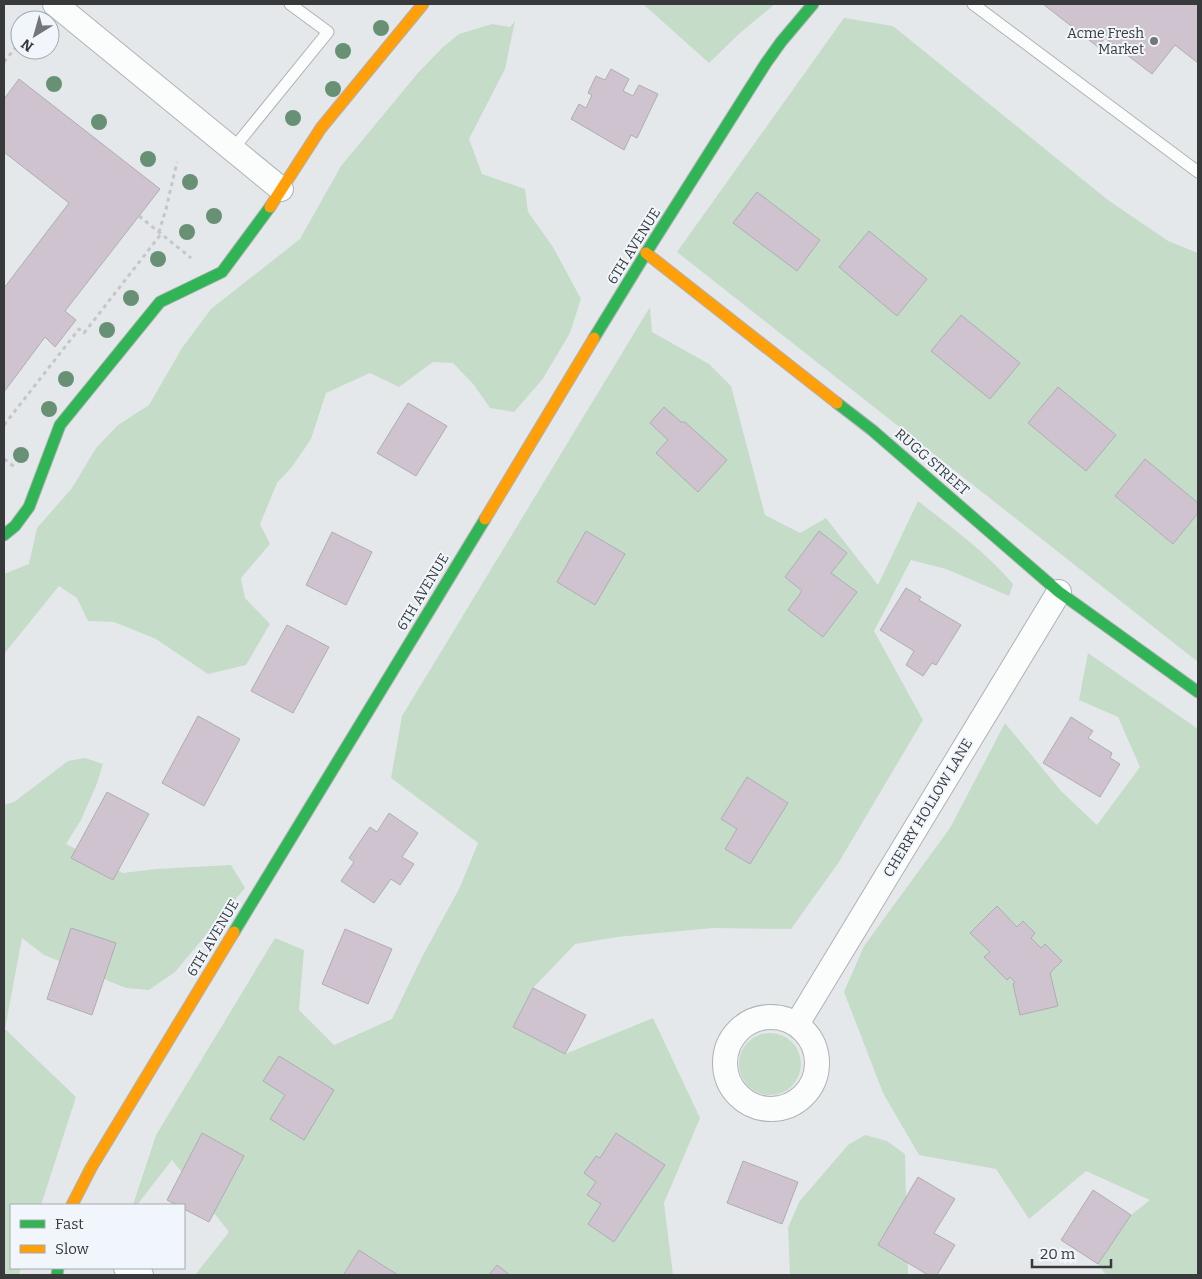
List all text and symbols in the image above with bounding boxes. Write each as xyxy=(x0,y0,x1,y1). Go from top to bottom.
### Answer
north arrow xyxy=(10,10,60,60)
place label: Acme Fresh Market xyxy=(1067,25,1144,58)
text: N xyxy=(18,35,37,55)
marker: Acme Fresh Market xyxy=(1148,35,1160,47)
street label: 6TH AVENUE xyxy=(604,205,664,287)
street label: RUGG STREET xyxy=(891,425,973,499)
street label: 6TH AVENUE xyxy=(393,550,453,634)
street label: CHERRY HOLLOW LANE xyxy=(880,736,976,880)
street label: 6TH AVENUE xyxy=(183,896,243,980)
legend xyxy=(10,1204,185,1269)
text: Fast xyxy=(55,1215,84,1233)
scale bar xyxy=(1032,1236,1111,1268)
text: Slow xyxy=(55,1240,90,1258)
text: 20 m xyxy=(1040,1245,1076,1263)

